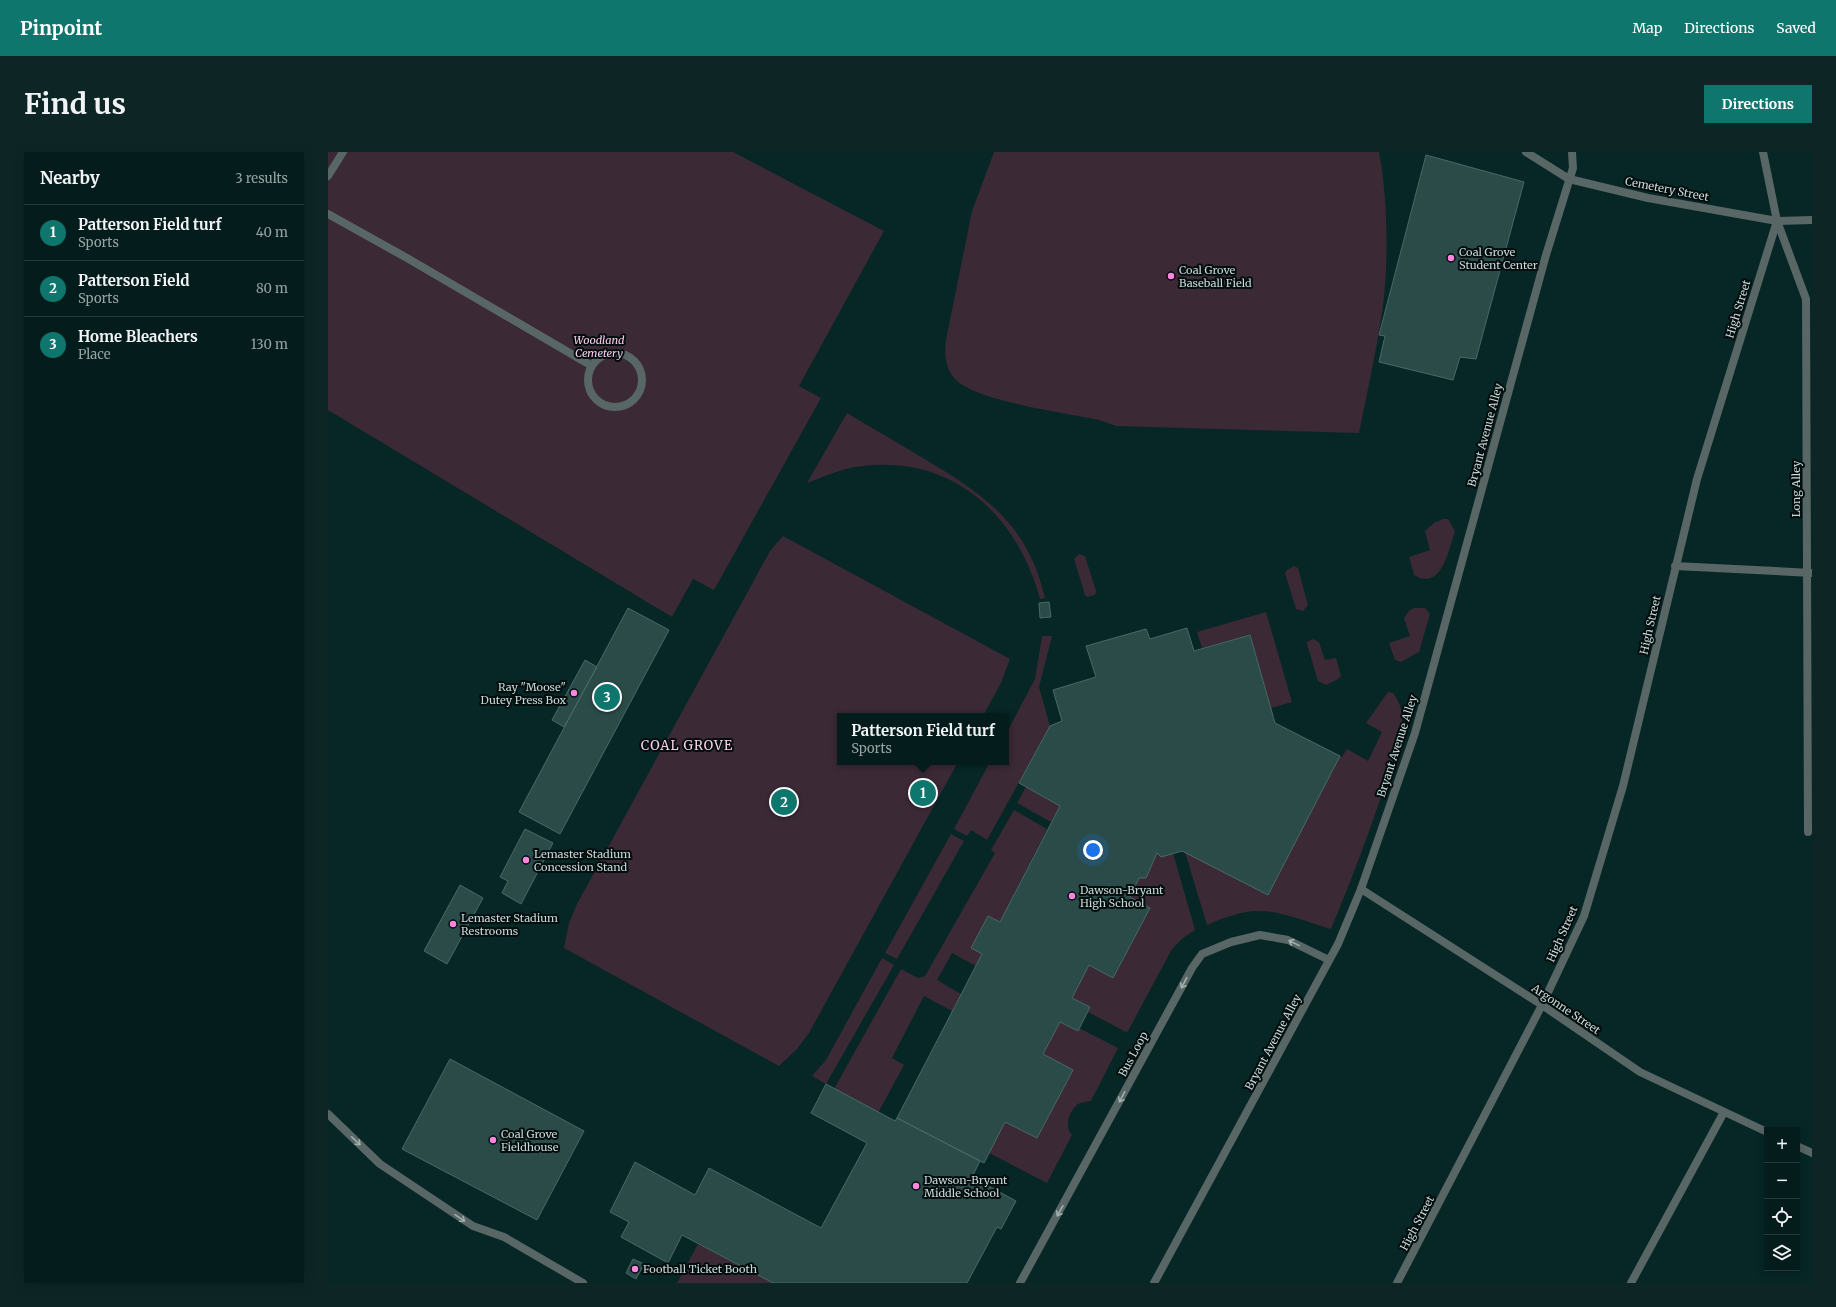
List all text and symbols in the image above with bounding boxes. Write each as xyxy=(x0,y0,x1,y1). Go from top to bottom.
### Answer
text: Pinpoint xyxy=(20,16,102,40)
text: Map xyxy=(1632,19,1662,37)
text: Directions xyxy=(1684,19,1754,37)
text: Saved xyxy=(1776,19,1816,37)
button: Directions xyxy=(1704,85,1812,123)
text: Find us xyxy=(24,86,126,122)
text: Nearby xyxy=(40,167,100,189)
text: 3 results xyxy=(235,170,288,187)
street label: Cemetery Street xyxy=(1624,174,1711,204)
text: Patterson Field turf xyxy=(78,215,222,234)
text: 1 xyxy=(50,224,56,241)
text: 40 m xyxy=(256,224,288,241)
text: Sports xyxy=(78,234,119,251)
place label: Coal Grove Student Center xyxy=(1459,245,1538,272)
marker: Coal Grove Student Center xyxy=(1446,253,1456,263)
place label: Coal Grove Baseball Field xyxy=(1179,263,1252,290)
text: Patterson Field xyxy=(78,271,190,290)
marker: Coal Grove Baseball Field xyxy=(1166,271,1176,281)
street label: High Street xyxy=(1723,278,1754,340)
text: 2 xyxy=(49,280,57,297)
text: 80 m xyxy=(256,280,288,297)
text: Sports xyxy=(78,290,119,307)
text: Home Bleachers xyxy=(78,327,198,346)
park label: Woodland Cemetery xyxy=(573,333,625,360)
text: 3 xyxy=(49,336,57,353)
text: 130 m xyxy=(251,336,288,353)
text: Place xyxy=(78,346,111,363)
street label: Bryant Avenue Alley xyxy=(1464,381,1506,488)
street label: Long Alley xyxy=(1789,460,1803,517)
street label: High Street xyxy=(1636,593,1664,656)
place label: Ray "Moose" Dutey Press Box xyxy=(481,680,566,707)
pin: 3 xyxy=(594,682,620,712)
marker: Ray "Moose" Dutey Press Box xyxy=(569,688,579,698)
street label: Bryant Avenue Alley xyxy=(1374,693,1420,799)
popup xyxy=(837,713,1009,765)
text: Patterson Field turf xyxy=(851,721,995,740)
district label: COAL GROVE xyxy=(641,737,733,754)
text: Sports xyxy=(851,740,892,757)
pin: 1 xyxy=(910,778,936,808)
pin: 2 xyxy=(771,787,797,817)
your location xyxy=(1083,840,1103,860)
place label: Lemaster Stadium Concession Stand xyxy=(534,847,631,874)
marker: Lemaster Stadium Concession Stand xyxy=(521,855,531,865)
place label: Dawson-Bryant High School xyxy=(1080,883,1164,910)
marker: Dawson-Bryant High School xyxy=(1067,891,1077,901)
street label: High Street xyxy=(1543,903,1581,964)
place label: Lemaster Stadium Restrooms xyxy=(461,911,558,938)
marker: Lemaster Stadium Restrooms xyxy=(448,919,458,929)
one-way arrow xyxy=(1288,939,1300,946)
one-way arrow xyxy=(1180,976,1188,988)
street label: Argonne Street xyxy=(1528,980,1604,1038)
street label: Bryant Avenue Alley xyxy=(1242,991,1305,1092)
street label: Bus Loop xyxy=(1115,1029,1151,1079)
one-way arrow xyxy=(1118,1091,1126,1103)
place label: Coal Grove Fieldhouse xyxy=(501,1127,559,1154)
map controls xyxy=(1764,1127,1800,1271)
button: + xyxy=(1764,1127,1800,1163)
marker: Coal Grove Fieldhouse xyxy=(488,1135,498,1145)
one-way arrow xyxy=(351,1136,361,1146)
button: − xyxy=(1764,1163,1800,1199)
place label: Dawson-Bryant Middle School xyxy=(924,1173,1008,1200)
marker: Dawson-Bryant Middle School xyxy=(911,1181,921,1191)
street label: High Street xyxy=(1397,1193,1438,1253)
button: locate xyxy=(1764,1199,1800,1235)
one-way arrow xyxy=(1056,1205,1063,1217)
one-way arrow xyxy=(454,1214,465,1222)
button: layers xyxy=(1764,1235,1800,1271)
place label: Football Ticket Booth xyxy=(643,1262,758,1276)
marker: Football Ticket Booth xyxy=(630,1264,640,1274)

